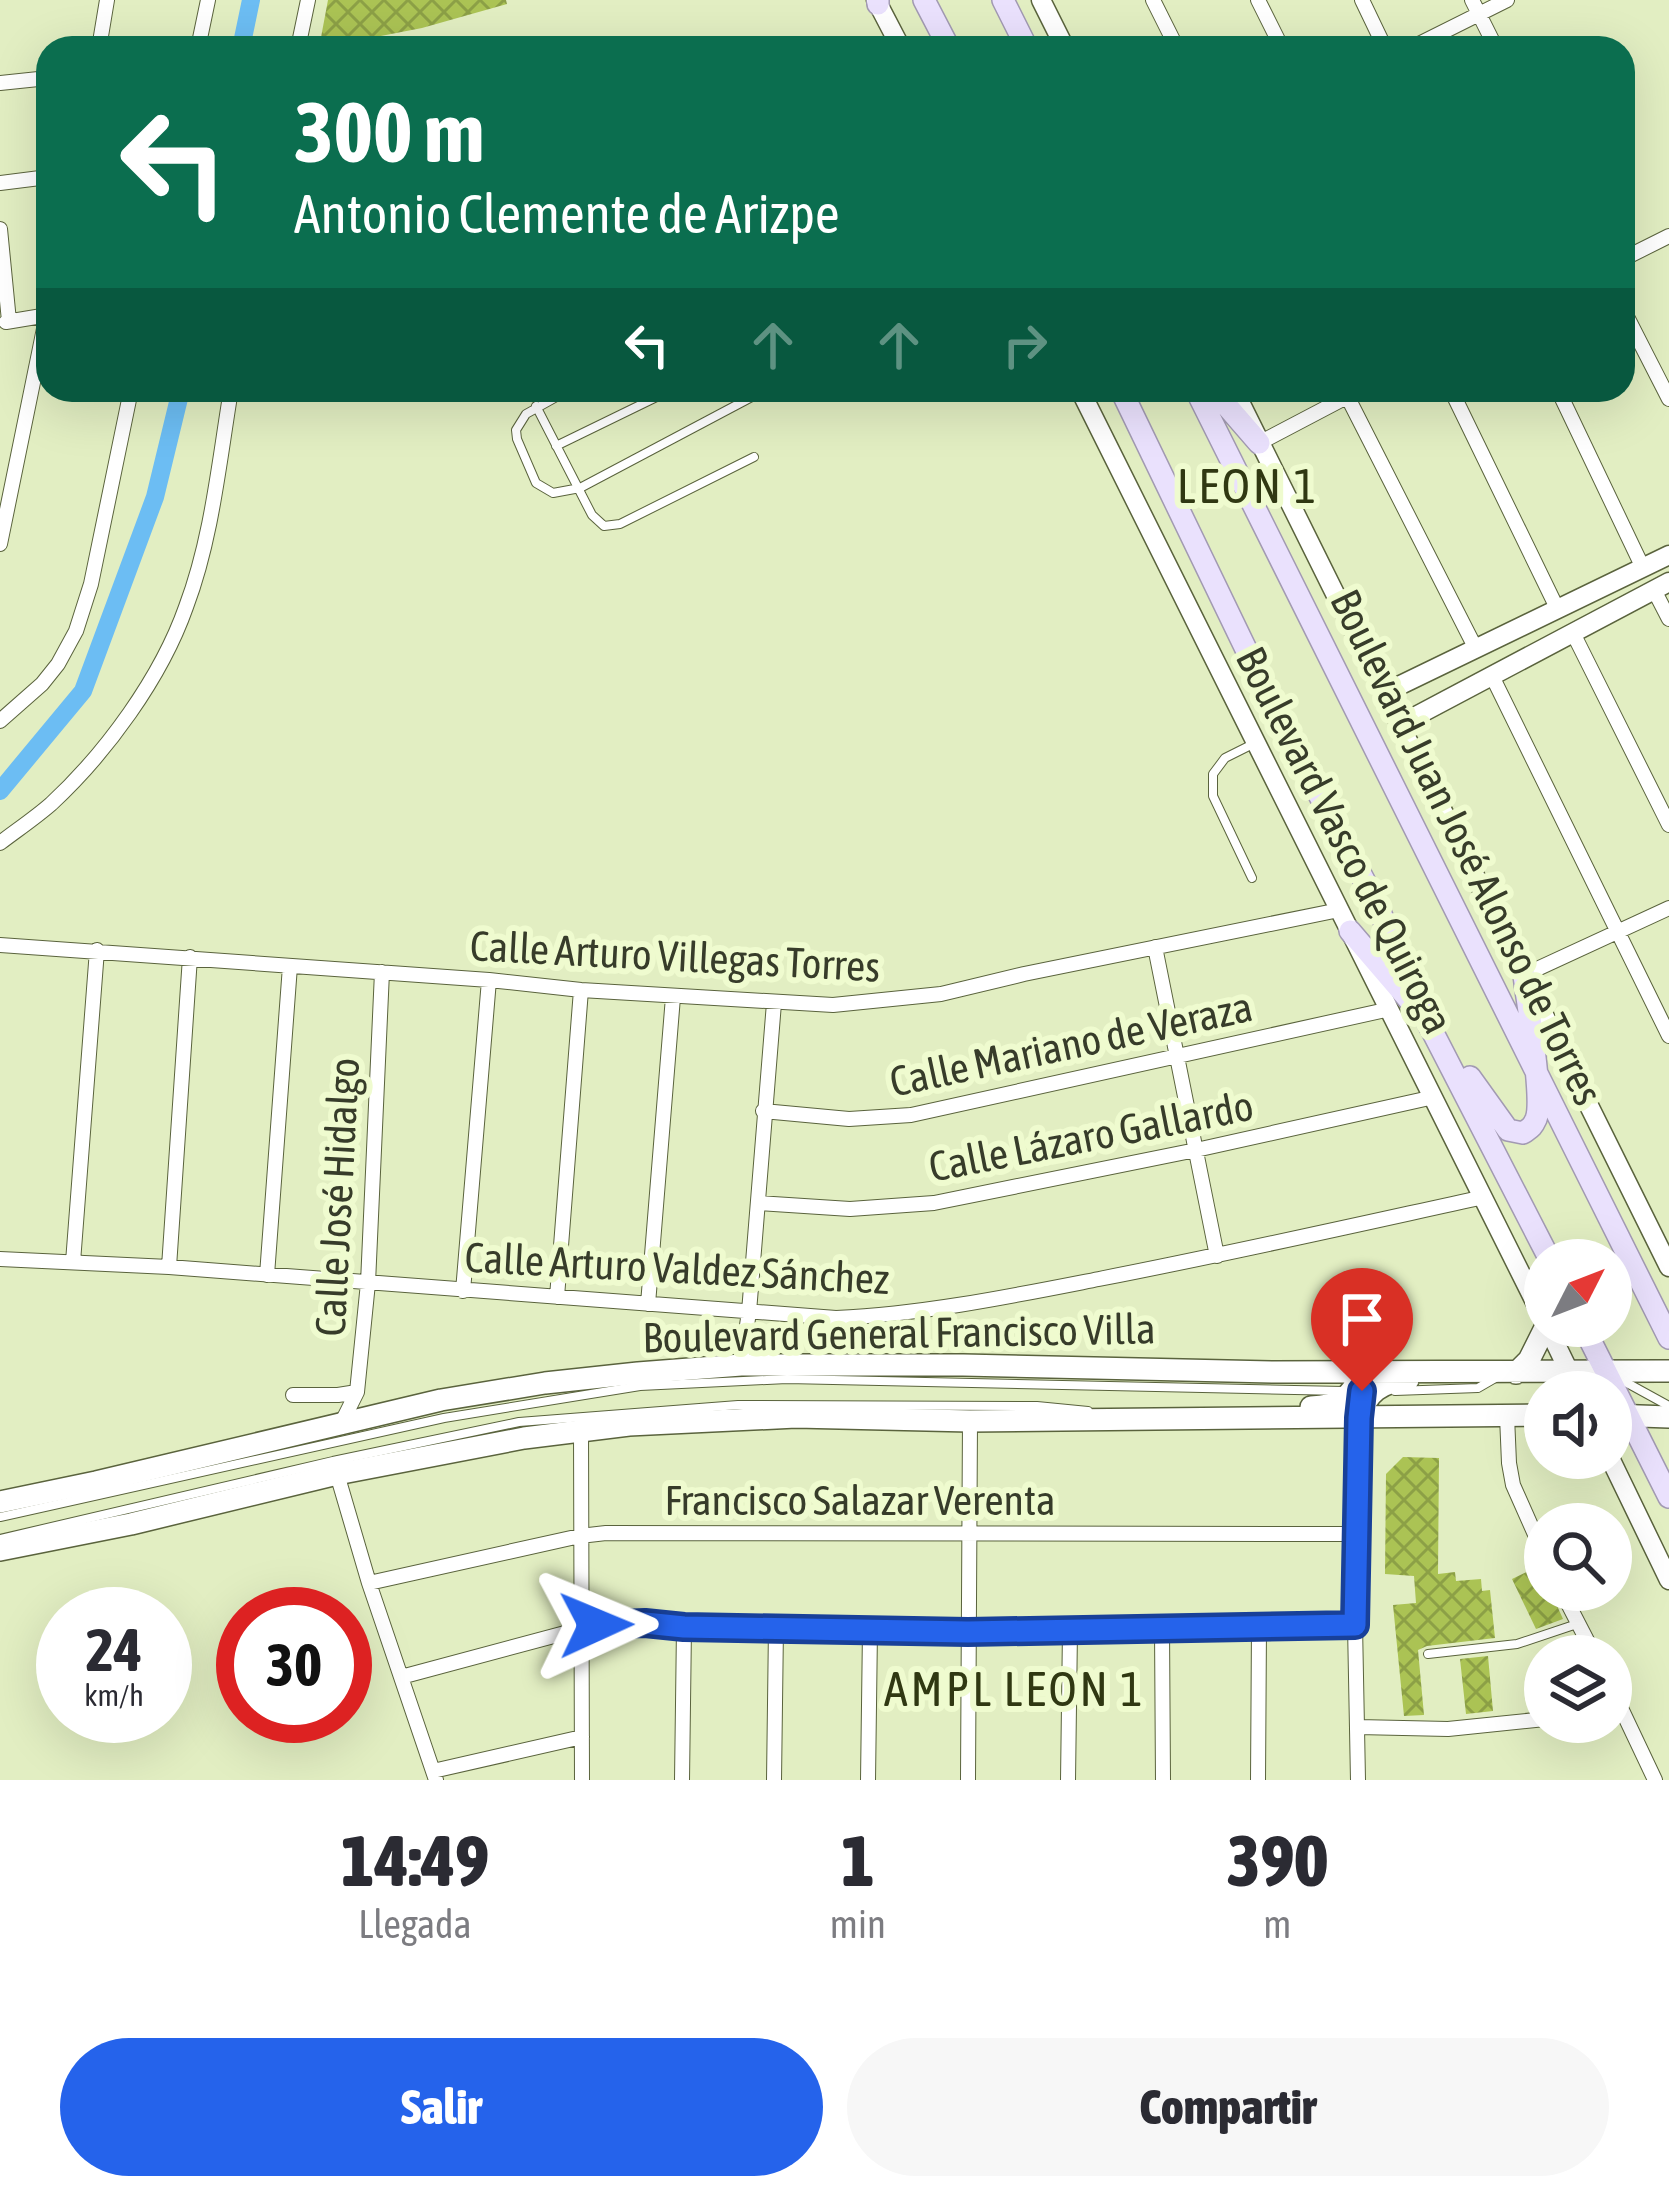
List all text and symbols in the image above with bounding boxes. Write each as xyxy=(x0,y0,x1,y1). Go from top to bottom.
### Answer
icon: left xyxy=(96,84,252,240)
text: 300 m xyxy=(294,84,484,180)
text: Antonio Clemente de Arizpe xyxy=(294,183,839,244)
icon: left xyxy=(614,312,680,378)
icon: ahead xyxy=(740,312,806,378)
icon: ahead xyxy=(866,312,932,378)
icon: right xyxy=(992,312,1058,378)
district label: LEON 1 xyxy=(1177,458,1319,513)
street label: Boulevard Juan José Alonso de Torres xyxy=(1321,582,1613,1112)
street label: Boulevard Vasco de Quiroga xyxy=(1227,639,1463,1041)
street label: Calle Arturo Villegas Torres xyxy=(469,921,881,991)
street label: Calle Mariano de Veraza xyxy=(886,982,1256,1106)
street label: Calle José Hidalgo xyxy=(306,1056,368,1338)
street label: Calle Lázaro Gallardo xyxy=(925,1081,1257,1191)
street label: Calle Arturo Valdez Sánchez xyxy=(464,1233,890,1303)
north arrow xyxy=(1524,1239,1632,1347)
map controls xyxy=(1524,1239,1632,1743)
pin xyxy=(1311,1268,1413,1391)
icon: arrive xyxy=(1329,1286,1395,1352)
street label: Boulevard General Francisco Villa xyxy=(642,1305,1156,1361)
button: sound xyxy=(1524,1371,1632,1479)
street label: Francisco Salazar Verenta xyxy=(664,1476,1056,1524)
button: search xyxy=(1524,1503,1632,1611)
position arrow xyxy=(533,1562,659,1688)
speed limit sign: 30 xyxy=(216,1587,372,1743)
text: 24 xyxy=(86,1615,142,1684)
button: layers xyxy=(1524,1635,1632,1743)
district label: AMPL LEON 1 xyxy=(884,1661,1146,1716)
text: km/h xyxy=(84,1678,144,1712)
text: 14:49 xyxy=(341,1819,489,1901)
text: 1 xyxy=(841,1819,875,1901)
text: 390 xyxy=(1227,1819,1328,1901)
text: Llegada xyxy=(358,1902,472,1946)
text: min xyxy=(830,1902,886,1946)
text: m xyxy=(1263,1902,1291,1946)
button: Salir xyxy=(60,2038,823,2176)
button: Compartir xyxy=(847,2038,1609,2176)

